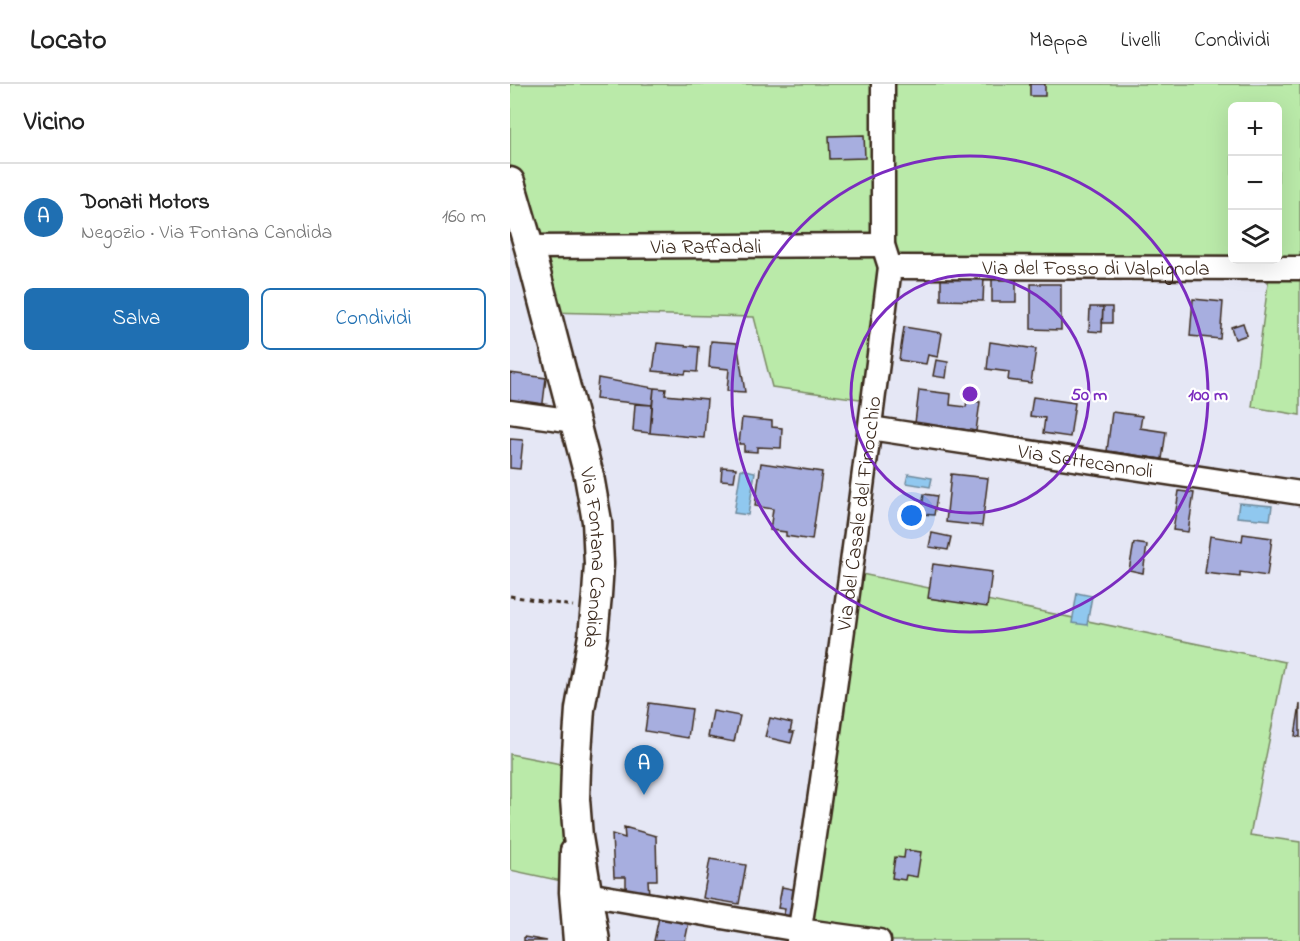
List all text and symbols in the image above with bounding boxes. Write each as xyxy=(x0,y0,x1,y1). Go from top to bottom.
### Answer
text: Locato xyxy=(30,21,106,62)
text: Mappa xyxy=(1029,26,1088,56)
text: Livelli xyxy=(1121,26,1161,56)
text: Condividi xyxy=(1194,26,1270,56)
map controls xyxy=(1228,102,1282,264)
button: + xyxy=(1228,102,1282,156)
text: Vicino xyxy=(24,104,85,142)
button: − xyxy=(1228,156,1282,210)
text: Donati Motors xyxy=(81,187,210,219)
text: A xyxy=(37,203,50,232)
text: 160 m xyxy=(442,203,486,232)
button: layers xyxy=(1228,210,1282,264)
text: Negozio · Via Fontana Candida xyxy=(81,219,332,248)
street label: Via Raffadali xyxy=(649,233,762,263)
street label: Via del Fosso di Valpignola xyxy=(981,254,1210,287)
button: Salva xyxy=(24,288,249,350)
button: Condividi xyxy=(261,288,486,350)
text: 50 m xyxy=(1071,383,1107,409)
text: 100 m xyxy=(1188,383,1228,409)
centre of rings xyxy=(960,384,980,404)
street label: Via del Casale del Finocchio xyxy=(830,394,891,634)
street label: Via Settecannoli xyxy=(1014,437,1155,488)
street label: Via Fontana Candida xyxy=(570,464,612,650)
your location xyxy=(897,501,926,530)
pin: A xyxy=(624,746,664,795)

